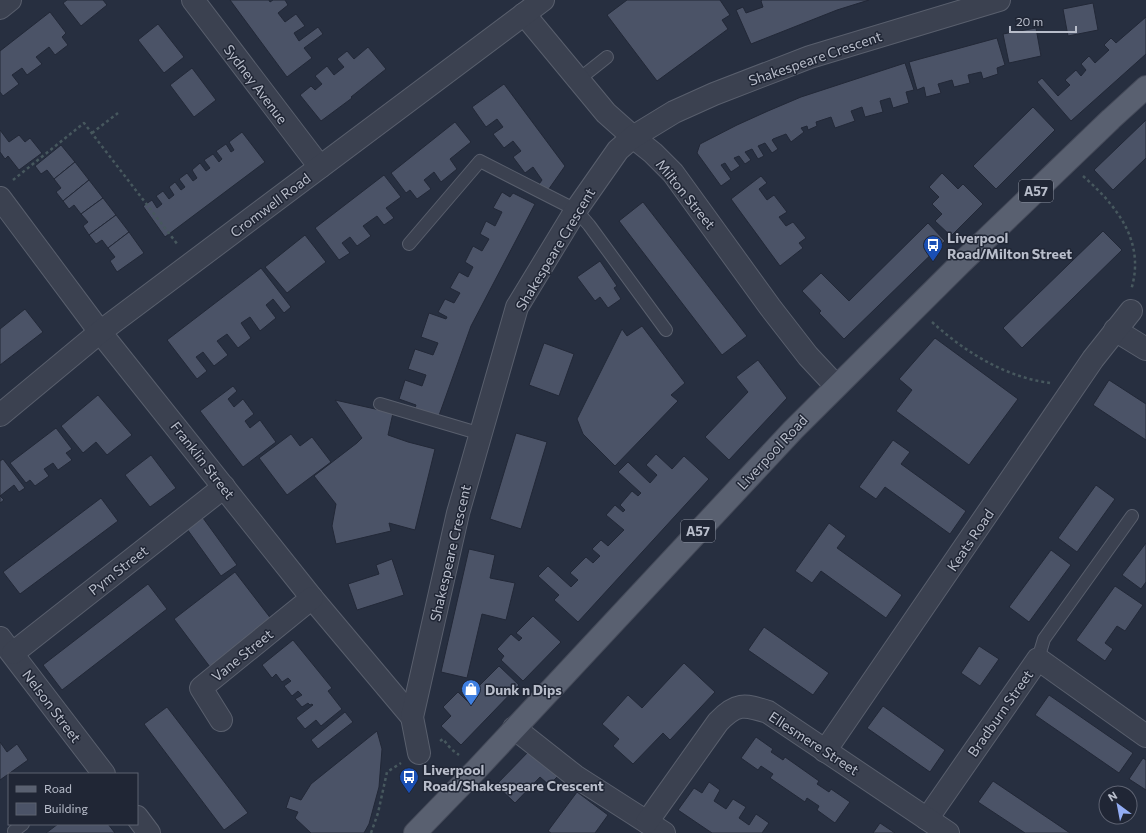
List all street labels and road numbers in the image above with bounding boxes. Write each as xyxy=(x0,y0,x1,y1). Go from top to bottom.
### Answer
street label: Shakespeare Crescent xyxy=(746,27,884,89)
street label: Sydney Avenue xyxy=(221,41,291,127)
street label: Milton Street xyxy=(653,156,719,233)
street label: Cromwell Road xyxy=(226,169,314,241)
road number: A57 xyxy=(1019,180,1053,202)
street label: Shakespeare Crescent xyxy=(512,185,598,313)
street label: Liverpool Road xyxy=(733,411,811,493)
street label: Franklin Street xyxy=(167,418,239,502)
street label: Shakespeare Crescent xyxy=(426,483,474,623)
street label: Keats Road xyxy=(943,506,997,574)
road number: A57 xyxy=(681,520,715,542)
street label: Pym Street xyxy=(85,541,151,598)
street label: Vane Street xyxy=(208,625,276,685)
street label: Nelson Street xyxy=(19,666,85,746)
street label: Bradburn Street xyxy=(964,666,1036,760)
street label: Ellesmere Street xyxy=(766,708,862,779)

